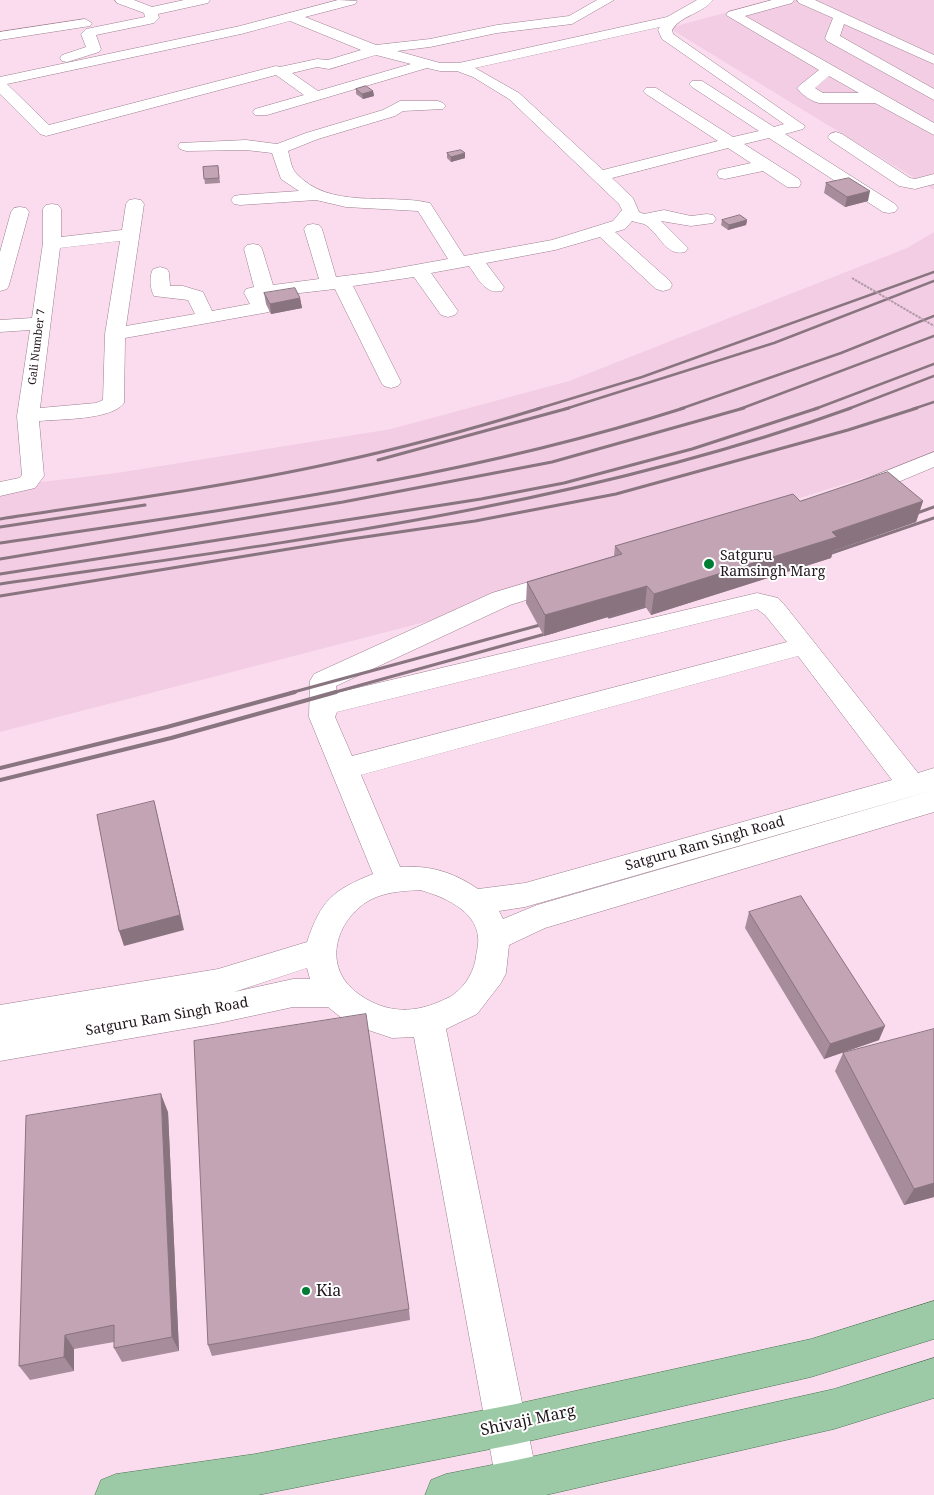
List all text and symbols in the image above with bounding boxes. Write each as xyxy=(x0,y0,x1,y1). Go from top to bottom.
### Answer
street label: Gali Number 7 xyxy=(26,308,48,386)
place label: Satguru Ramsingh Marg xyxy=(720,548,825,580)
marker: Satguru Ramsingh Marg xyxy=(702,557,716,571)
street label: Satguru Ram Singh Road xyxy=(623,813,787,875)
street label: Satguru Ram Singh Road xyxy=(84,994,250,1040)
place label: Kia xyxy=(316,1281,341,1301)
marker: Kia xyxy=(300,1285,312,1297)
street label: Shivaji Marg xyxy=(479,1402,577,1440)

